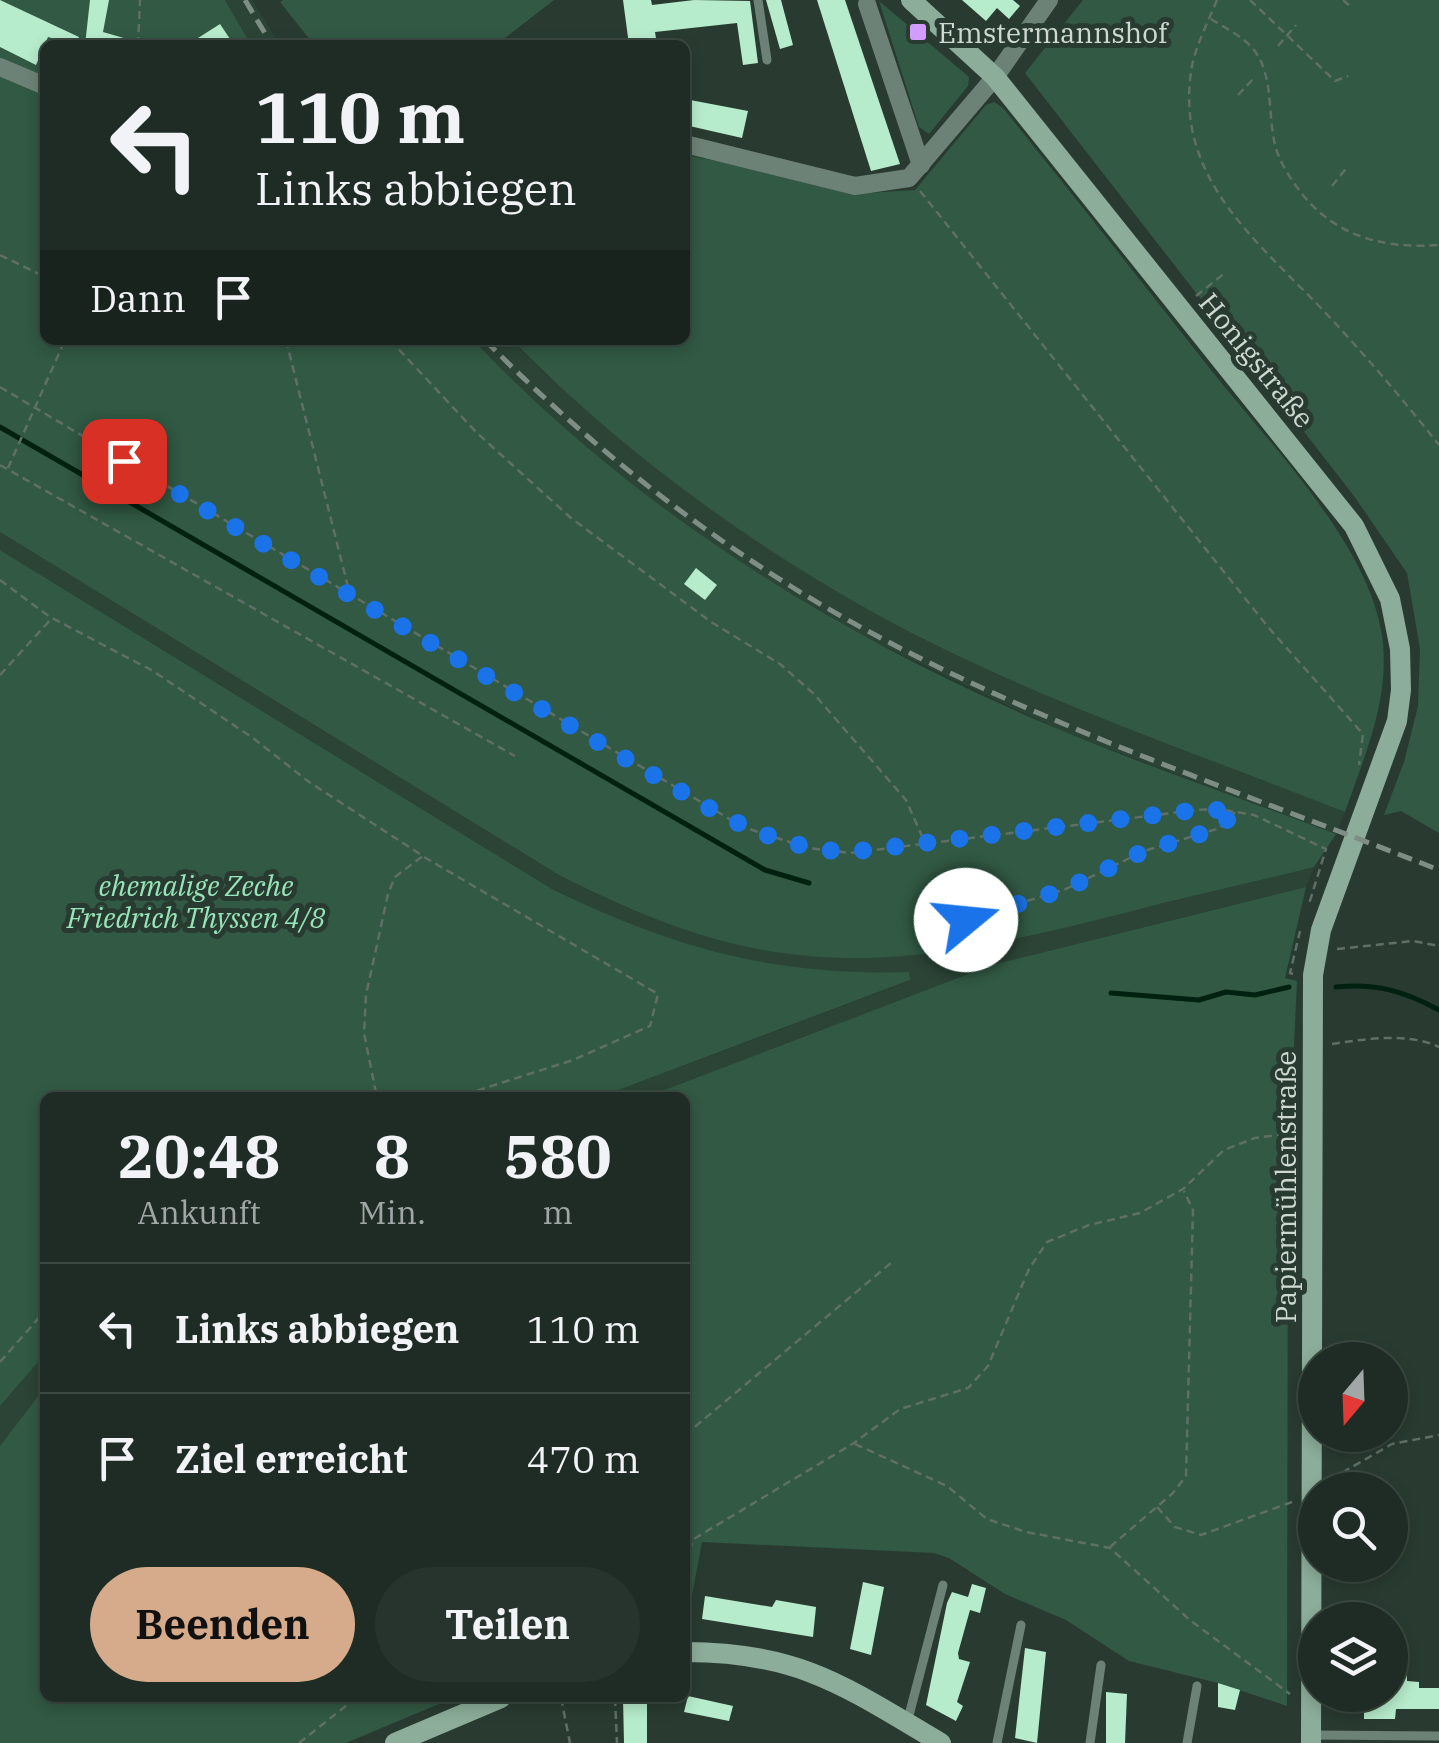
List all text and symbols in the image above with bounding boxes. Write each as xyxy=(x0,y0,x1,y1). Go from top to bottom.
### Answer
place label: Emstermannshof xyxy=(938,14,1170,51)
marker: Emstermannshof xyxy=(907,21,929,43)
text: 110 m xyxy=(255,71,465,162)
icon: left xyxy=(90,80,220,210)
text: Links abbiegen xyxy=(255,159,577,217)
icon: arrive xyxy=(206,270,261,325)
text: Dann xyxy=(90,273,186,322)
street label: Honigstraße xyxy=(1191,285,1323,435)
pin xyxy=(82,419,167,504)
icon: arrive xyxy=(97,434,152,489)
park label: ehemalige Zeche Friedrich Thyssen 4/8 xyxy=(66,867,326,936)
position arrow xyxy=(914,868,1018,972)
street label: Papiermühlenstraße xyxy=(1267,1051,1304,1323)
text: 20:48 xyxy=(118,1116,280,1195)
text: 8 xyxy=(374,1116,410,1195)
text: 580 xyxy=(504,1116,612,1195)
text: Ankunft xyxy=(138,1191,261,1233)
text: Min. xyxy=(358,1191,426,1233)
text: m xyxy=(543,1191,573,1233)
icon: left xyxy=(90,1301,145,1356)
text: Links abbiegen xyxy=(175,1304,459,1353)
text: 110 m xyxy=(527,1304,640,1353)
north arrow xyxy=(1298,1342,1408,1452)
map controls xyxy=(1298,1342,1408,1712)
icon: arrive xyxy=(90,1431,145,1486)
text: Ziel erreicht xyxy=(175,1434,408,1483)
text: 470 m xyxy=(527,1434,640,1483)
button: search xyxy=(1298,1472,1408,1582)
button: Beenden xyxy=(90,1567,355,1682)
button: Teilen xyxy=(375,1567,640,1682)
button: layers xyxy=(1298,1602,1408,1712)

